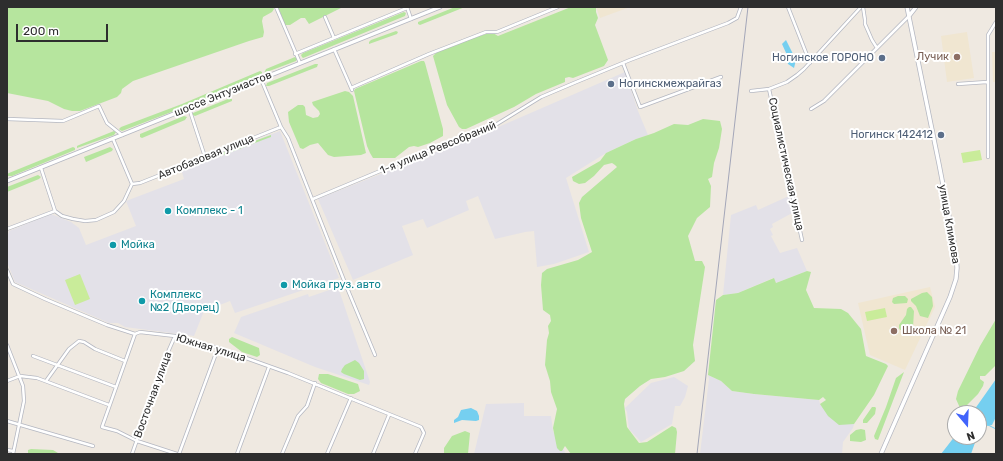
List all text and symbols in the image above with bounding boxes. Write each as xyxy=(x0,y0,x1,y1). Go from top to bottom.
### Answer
scale bar xyxy=(18,16,110,42)
text: 200 m xyxy=(23,24,59,38)
place label: Лучик xyxy=(917,50,949,64)
place label: Ногинское ГОРОНО xyxy=(772,51,874,65)
marker: Лучик xyxy=(952,52,962,62)
marker: Ногинское ГОРОНО xyxy=(877,53,887,63)
street label: шоссе Энтузиастов xyxy=(172,68,274,120)
place label: Ногинскмежрайгаз xyxy=(619,77,721,91)
marker: Ногинскмежрайгаз xyxy=(606,79,616,89)
street label: Социалистическая улица xyxy=(765,96,807,232)
street label: 1-я улица Ревсобраний xyxy=(378,119,498,177)
place label: Ногинск 142412 xyxy=(850,128,933,142)
marker: Ногинск 142412 xyxy=(936,130,946,140)
street label: Автобазовая улица xyxy=(156,132,256,182)
street label: улица Климова xyxy=(936,183,962,265)
place label: Комплекс - 1 xyxy=(176,204,243,218)
marker: Комплекс - 1 xyxy=(163,206,173,216)
place label: Мойка xyxy=(121,238,155,252)
marker: Мойка xyxy=(108,240,118,250)
place label: Мойка груз. авто xyxy=(292,278,381,292)
marker: Мойка груз. авто xyxy=(279,280,289,290)
place label: Комплекс №2 (Дворец) xyxy=(150,288,219,314)
marker: Комплекс №2 (Дворец) xyxy=(137,296,147,306)
place label: Школа № 21 xyxy=(902,324,966,338)
marker: Школа № 21 xyxy=(889,326,899,336)
street label: Южная улица xyxy=(174,331,248,365)
street label: Восточная улица xyxy=(131,350,175,440)
north arrow xyxy=(947,405,987,445)
text: N xyxy=(965,428,977,443)

